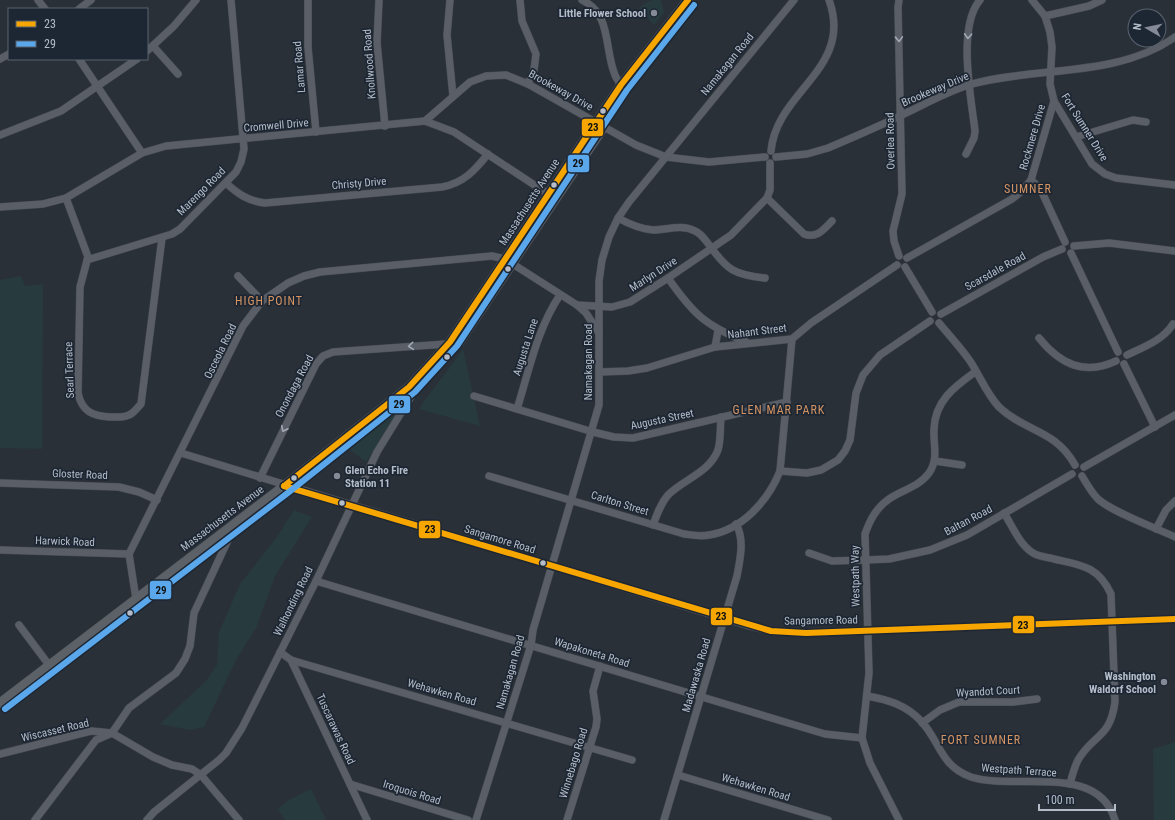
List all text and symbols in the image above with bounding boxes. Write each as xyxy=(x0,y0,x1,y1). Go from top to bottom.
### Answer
place label: Little Flower School xyxy=(559,7,646,20)
legend xyxy=(8,8,148,60)
marker: Little Flower School xyxy=(649,8,659,18)
north arrow xyxy=(1127,8,1167,48)
text: 23 xyxy=(44,17,56,31)
text: N xyxy=(1131,22,1145,31)
street label: Knollwood Road xyxy=(361,29,378,99)
street label: Namakagan Road xyxy=(698,30,757,98)
one-way arrow xyxy=(963,33,972,39)
one-way arrow xyxy=(894,36,903,42)
text: 29 xyxy=(44,37,56,51)
street label: Lamar Road xyxy=(291,40,308,93)
street label: Brookeway Drive xyxy=(526,67,595,114)
street label: Brookeway Drive xyxy=(900,69,971,109)
street label: Fort Sumner Drive xyxy=(1058,91,1111,164)
street label: Rockmere Drive xyxy=(1017,103,1048,171)
unlabelled marker xyxy=(598,106,608,116)
street label: Overlea Road xyxy=(884,112,897,170)
street label: Cromwell Drive xyxy=(243,116,309,135)
line badge: 23 xyxy=(581,118,604,137)
text: 23 xyxy=(587,121,599,134)
line badge: 29 xyxy=(567,154,590,173)
street label: Massachusetts Avenue xyxy=(497,157,562,248)
text: 29 xyxy=(572,157,584,170)
street label: Marengo Road xyxy=(175,165,228,218)
street label: Christy Drive xyxy=(331,175,387,192)
unlabelled marker xyxy=(549,180,559,190)
district label: SUMNER xyxy=(1004,182,1052,196)
street label: Scarsdale Road xyxy=(963,249,1028,293)
street label: Marlyn Drive xyxy=(627,254,679,295)
unlabelled marker xyxy=(503,264,513,274)
district label: HIGH POINT xyxy=(235,294,303,308)
street label: Augusta Lane xyxy=(510,317,541,377)
street label: Osceola Road xyxy=(202,321,239,381)
street label: Nahant Street xyxy=(727,321,787,342)
street label: Namakagan Road xyxy=(582,324,595,400)
street label: Searl Terrace xyxy=(62,341,77,399)
one-way arrow xyxy=(408,341,414,350)
unlabelled marker xyxy=(442,352,452,362)
street label: Onondaga Road xyxy=(273,353,316,420)
line badge: 29 xyxy=(388,395,411,414)
text: 29 xyxy=(393,398,405,411)
district label: GLEN MAR PARK xyxy=(733,403,825,417)
street label: Augusta Street xyxy=(629,406,695,433)
one-way arrow xyxy=(281,424,289,432)
place label: Glen Echo Fire Station 11 xyxy=(345,464,408,490)
street label: Gloster Road xyxy=(52,467,108,482)
marker: Glen Echo Fire Station 11 xyxy=(332,471,342,481)
unlabelled marker xyxy=(289,473,299,483)
street label: Massachusetts Avenue xyxy=(178,483,266,554)
street label: Carlton Street xyxy=(589,489,650,518)
unlabelled marker xyxy=(337,498,347,508)
street label: Baltan Road xyxy=(942,502,994,538)
line badge: 23 xyxy=(418,520,441,539)
street label: Sangamore Road xyxy=(463,522,537,556)
text: 23 xyxy=(424,523,436,536)
street label: Harwick Road xyxy=(35,534,95,549)
street label: Westpath Way xyxy=(848,545,863,607)
unlabelled marker xyxy=(538,558,548,568)
street label: Walhonding Road xyxy=(271,564,316,638)
line badge: 29 xyxy=(149,580,172,600)
text: 29 xyxy=(155,584,167,597)
line badge: 23 xyxy=(710,607,733,626)
unlabelled marker xyxy=(125,608,135,618)
text: 23 xyxy=(715,610,727,623)
street label: Sangamore Road xyxy=(784,613,858,628)
line badge: 23 xyxy=(1012,615,1035,634)
text: 23 xyxy=(1017,619,1029,632)
street label: Namakagan Road xyxy=(494,634,527,711)
street label: Wapakoneta Road xyxy=(553,635,631,670)
street label: Madawaska Road xyxy=(680,637,713,714)
place label: Washington Waldorf School xyxy=(1089,670,1156,696)
street label: Wehawken Road xyxy=(406,676,478,709)
marker: Washington Waldorf School xyxy=(1159,677,1169,687)
street label: Wyandot Court xyxy=(956,683,1020,700)
street label: Tuscarawas Road xyxy=(314,692,358,767)
street label: Wiscasset Road xyxy=(20,716,90,745)
street label: Winnebago Road xyxy=(557,726,590,800)
district label: FORT SUMNER xyxy=(941,733,1021,747)
street label: Westpath Terrace xyxy=(981,761,1057,780)
street label: Wehawken Road xyxy=(720,771,792,804)
street label: Iroquois Road xyxy=(381,777,442,807)
scale bar xyxy=(1039,786,1115,812)
text: 100 m xyxy=(1045,793,1075,807)

